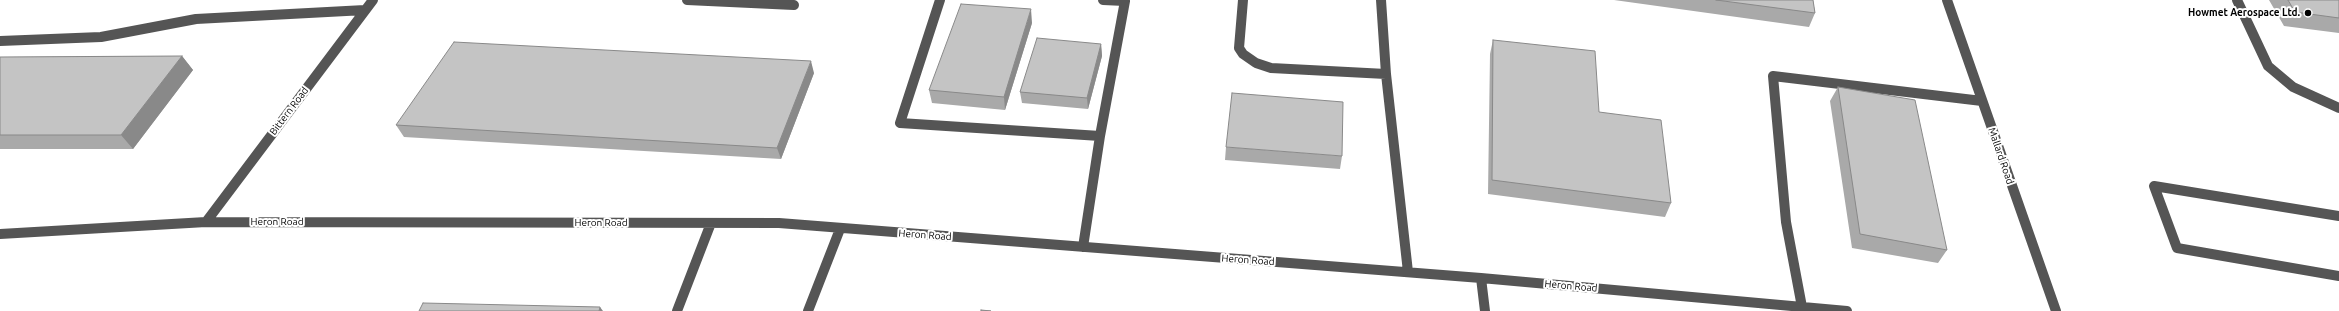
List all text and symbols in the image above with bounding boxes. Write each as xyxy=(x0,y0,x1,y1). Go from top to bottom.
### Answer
place label: Howmet Aerospace Ltd. xyxy=(2188,7,2300,19)
marker: Howmet Aerospace Ltd. xyxy=(2303,8,2313,18)
street label: Bittern Road xyxy=(267,85,311,137)
street label: Mallard Road xyxy=(1986,126,2016,186)
street label: Heron Road xyxy=(250,216,304,228)
street label: Heron Road xyxy=(574,217,628,229)
street label: Heron Road xyxy=(898,227,952,243)
street label: Heron Road xyxy=(1221,252,1275,268)
street label: Heron Road xyxy=(1544,278,1598,294)

